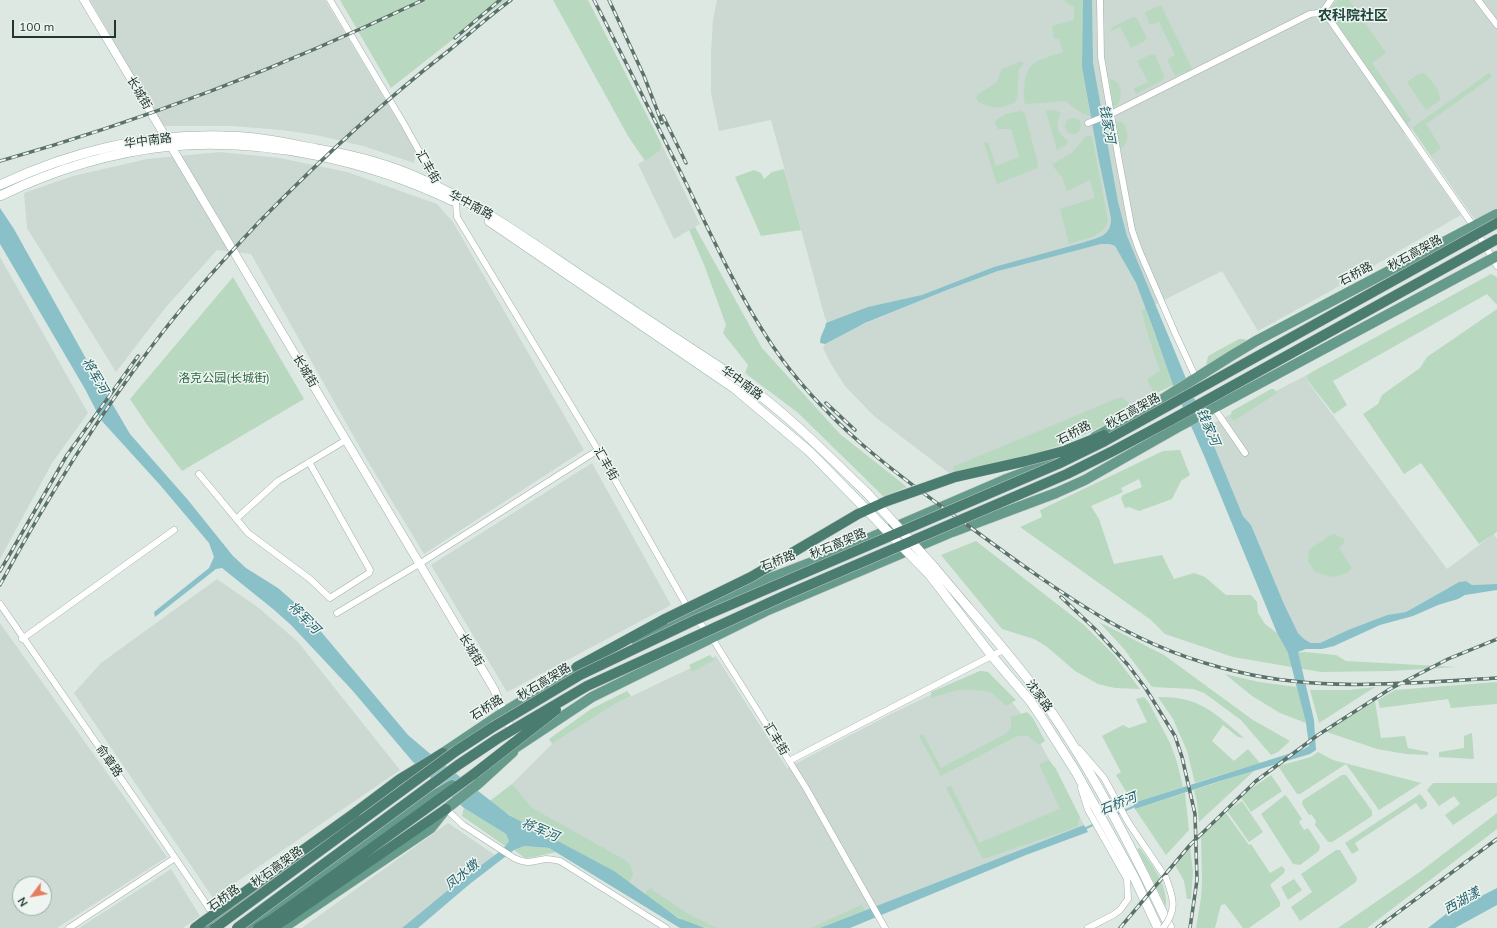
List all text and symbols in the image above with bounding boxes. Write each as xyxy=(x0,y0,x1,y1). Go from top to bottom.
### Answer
district label: 农科院社区 xyxy=(1318,8,1388,24)
scale bar xyxy=(14,12,118,38)
text: 100 m xyxy=(19,19,54,34)
street label: 长城街 xyxy=(124,74,154,112)
water label: 钱家河 xyxy=(1096,103,1118,145)
street label: 华中南路 xyxy=(123,131,173,151)
street label: 汇丰街 xyxy=(413,148,443,186)
street label: 华中南路 xyxy=(446,187,496,223)
street label: 秋石高架路 xyxy=(1385,232,1445,274)
street label: 石桥路 xyxy=(1337,259,1375,289)
street label: 长城街 xyxy=(290,352,320,390)
water label: 将军河 xyxy=(78,355,112,397)
street label: 华中南路 xyxy=(718,363,766,403)
park label: 洛克公园(长城街) xyxy=(178,371,270,385)
street label: 秋石高架路 xyxy=(1103,390,1163,432)
water label: 钱家河 xyxy=(1193,406,1223,448)
street label: 石桥路 xyxy=(1055,418,1093,448)
street label: 汇丰街 xyxy=(591,445,621,483)
street label: 秋石高架路 xyxy=(808,526,868,562)
street label: 石桥路 xyxy=(759,548,797,574)
water label: 将军河 xyxy=(285,599,323,637)
street label: 长城街 xyxy=(456,631,486,669)
street label: 秋石高架路 xyxy=(515,660,573,704)
street label: 沈家路 xyxy=(1023,677,1055,715)
street label: 石桥路 xyxy=(468,692,506,724)
street label: 汇丰街 xyxy=(760,720,792,758)
street label: 俞章路 xyxy=(93,742,125,780)
water label: 石桥河 xyxy=(1097,789,1139,819)
water label: 将军河 xyxy=(519,815,561,845)
street label: 秋石高架路 xyxy=(248,844,306,890)
water label: 凤水墩 xyxy=(442,857,482,893)
north arrow xyxy=(12,876,52,916)
street label: 石桥路 xyxy=(205,882,243,914)
water label: 西湖漾 xyxy=(1441,884,1483,918)
text: N xyxy=(15,895,31,909)

